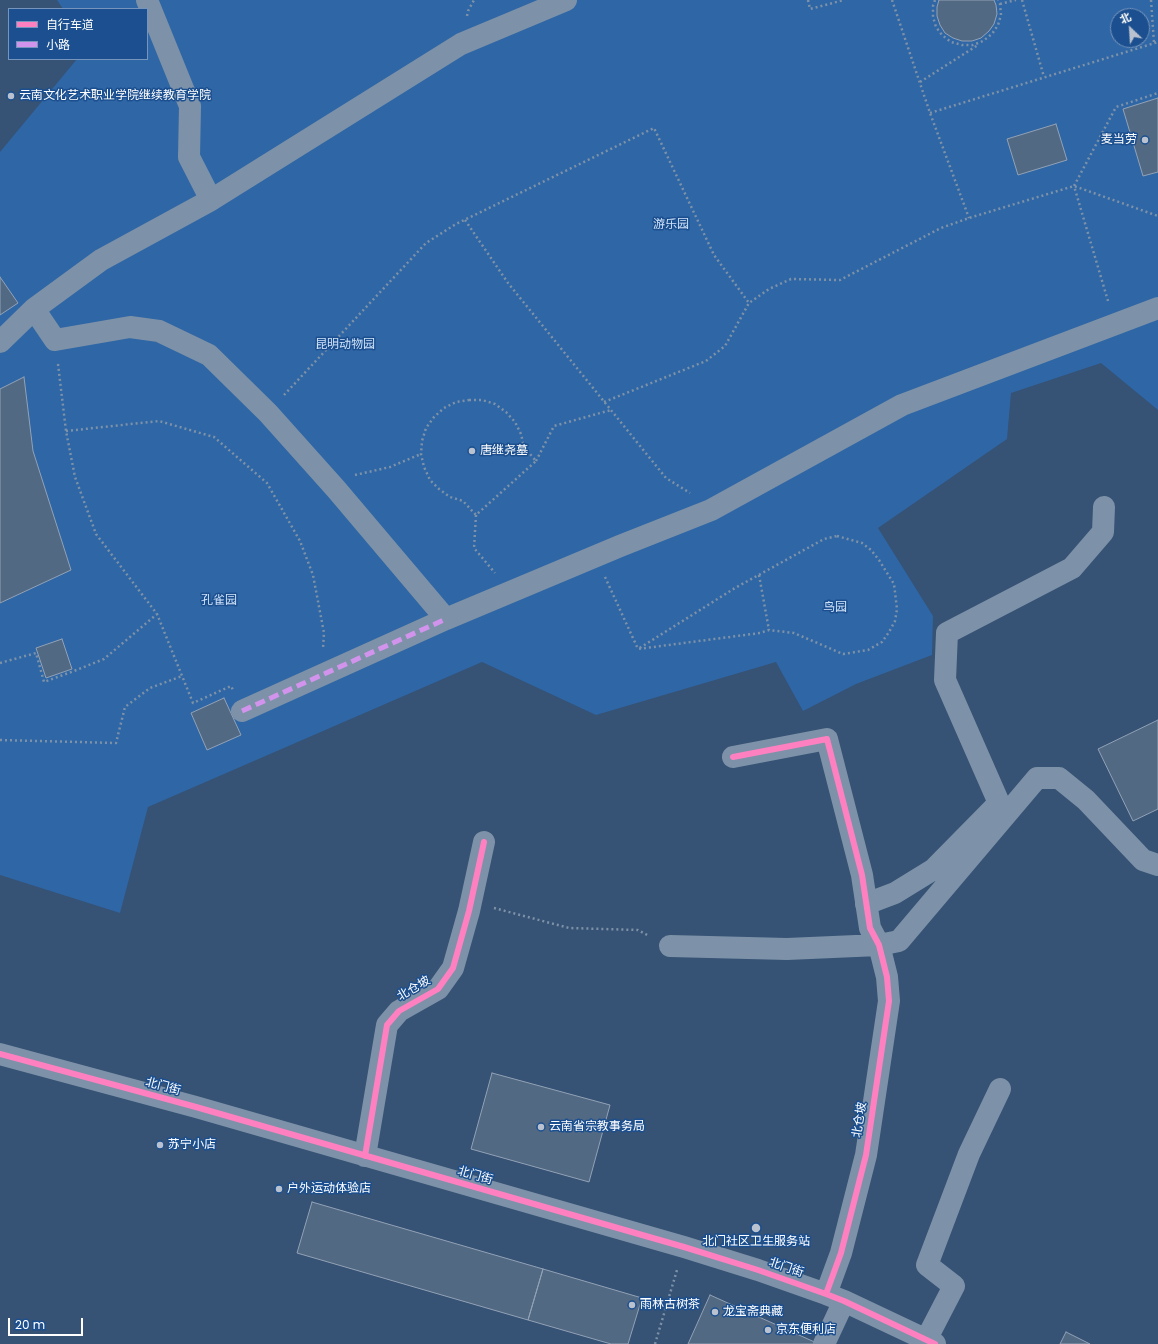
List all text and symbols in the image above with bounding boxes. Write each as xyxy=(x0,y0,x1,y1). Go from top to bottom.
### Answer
legend xyxy=(8,8,148,60)
north arrow xyxy=(1110,8,1150,48)
text: 北 xyxy=(1117,8,1134,28)
text: 自行车道 xyxy=(46,16,94,33)
text: 小路 xyxy=(46,36,70,53)
place label: 云南文化艺术职业学院继续教育学院 xyxy=(19,89,211,103)
marker: 云南文化艺术职业学院继续教育学院 xyxy=(6,91,16,101)
place label: 麦当劳 xyxy=(1101,133,1137,147)
marker: 麦当劳 xyxy=(1140,135,1150,145)
park label: 游乐园 xyxy=(653,218,689,232)
park label: 昆明动物园 xyxy=(315,338,375,352)
place label: 唐继尧墓 xyxy=(480,444,528,458)
marker: 唐继尧墓 xyxy=(467,446,477,456)
park label: 孔雀园 xyxy=(201,594,237,608)
park label: 鸟园 xyxy=(823,601,847,615)
street label: 北仓坡 xyxy=(395,974,433,1004)
street label: 北门街 xyxy=(144,1075,182,1099)
street label: 北仓坡 xyxy=(850,1101,870,1139)
place label: 云南省宗教事务局 xyxy=(549,1120,645,1134)
marker: 云南省宗教事务局 xyxy=(536,1122,546,1132)
place label: 苏宁小店 xyxy=(168,1138,216,1152)
marker: 苏宁小店 xyxy=(155,1140,165,1150)
street label: 北门街 xyxy=(456,1164,494,1188)
place label: 户外运动体验店 xyxy=(287,1182,371,1196)
marker: 户外运动体验店 xyxy=(274,1184,284,1194)
marker: 北门社区卫生服务站 xyxy=(750,1222,762,1234)
place label: 北门社区卫生服务站 xyxy=(702,1235,810,1249)
street label: 北门街 xyxy=(767,1255,805,1281)
place label: 雨林古树茶 xyxy=(640,1298,700,1312)
marker: 雨林古树茶 xyxy=(627,1300,637,1310)
place label: 龙宝斋典藏 xyxy=(723,1305,783,1319)
marker: 龙宝斋典藏 xyxy=(710,1307,720,1317)
scale bar xyxy=(10,1310,85,1336)
text: 20 m xyxy=(15,1316,45,1333)
place label: 京东便利店 xyxy=(776,1323,836,1337)
marker: 京东便利店 xyxy=(763,1325,773,1335)

